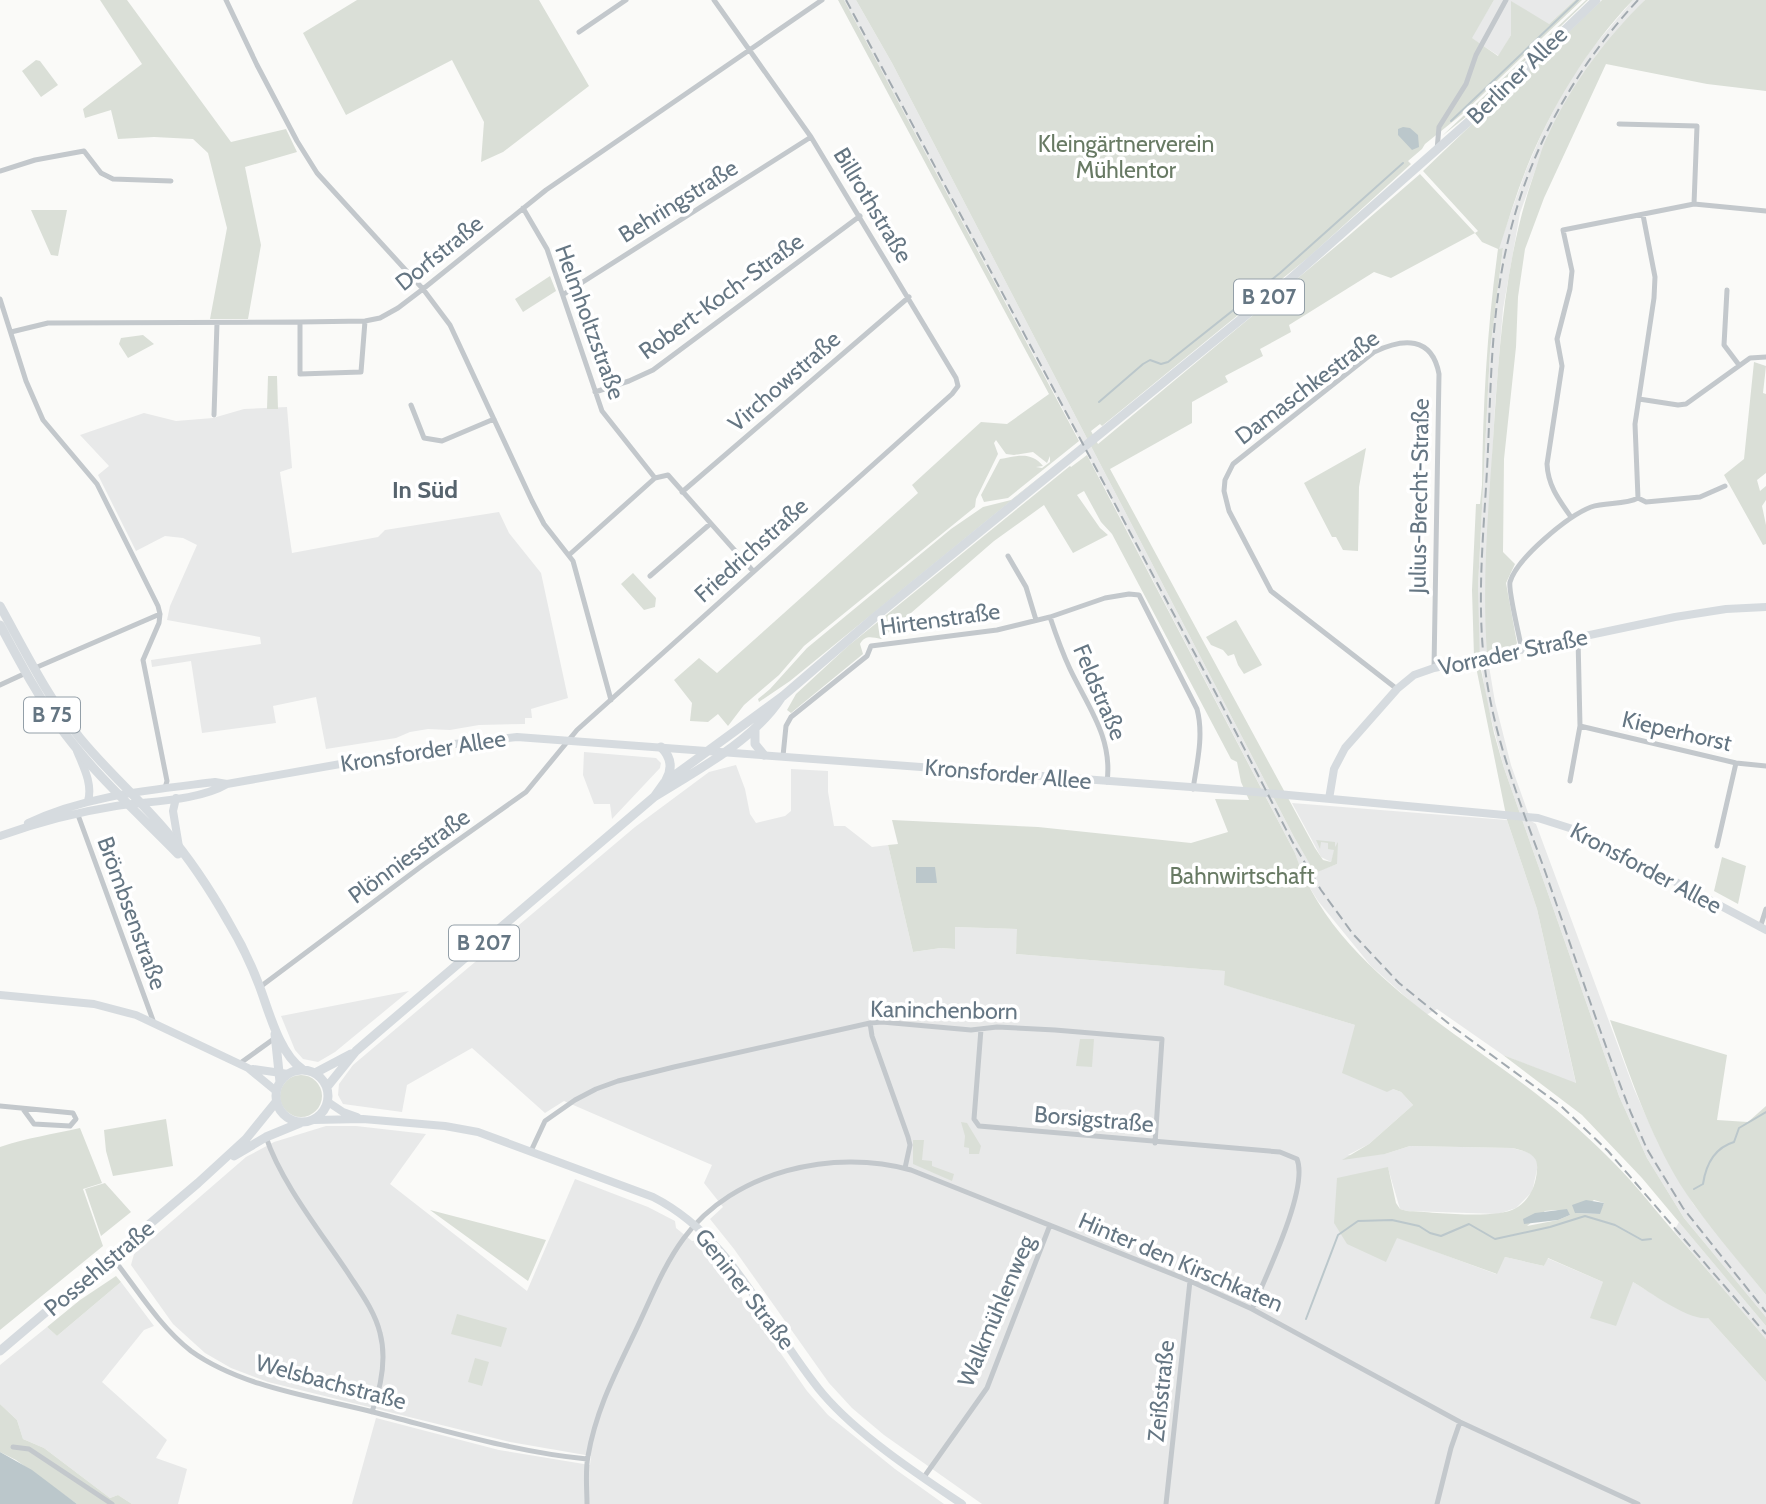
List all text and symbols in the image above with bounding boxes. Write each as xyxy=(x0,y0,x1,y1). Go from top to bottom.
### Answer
street label: Berliner Allee xyxy=(1461,20,1573,130)
park label: Kleingärtnerverein Mühlentor xyxy=(1038,130,1214,184)
street label: Billrothstraße xyxy=(828,142,918,268)
street label: Behringstraße xyxy=(613,153,743,249)
street label: Dorfstraße xyxy=(390,209,489,297)
street label: Robert-Koch-Straße xyxy=(633,227,809,365)
street label: Helmholtzstraße xyxy=(549,241,631,403)
road number: B 207 xyxy=(1234,280,1304,314)
street label: Damaschkestraße xyxy=(1229,324,1385,450)
street label: Virchowstraße xyxy=(722,325,846,437)
street label: Julius-Brecht-Straße xyxy=(1403,398,1435,595)
district label: In Süd xyxy=(392,475,458,504)
street label: Friedrichstraße xyxy=(688,492,814,608)
street label: Hirtenstraße xyxy=(878,597,1002,641)
street label: Vorrader Straße xyxy=(1436,622,1590,681)
street label: Feldstraße xyxy=(1067,640,1133,744)
road number: B 75 xyxy=(24,698,80,732)
street label: Kieperhorst xyxy=(1619,705,1735,757)
street label: Kronsforder Allee xyxy=(338,724,508,778)
street label: Kronsforder Allee xyxy=(923,753,1093,795)
street label: Plönniesstraße xyxy=(343,802,475,909)
street label: Kronsforder Allee xyxy=(1566,816,1727,920)
street label: Brömbsenstraße xyxy=(91,833,173,993)
park label: Bahnwirtschaft xyxy=(1169,862,1315,890)
road number: B 207 xyxy=(449,926,519,960)
street label: Kaninchenborn xyxy=(870,995,1018,1025)
street label: Borsigstraße xyxy=(1033,1100,1155,1138)
street label: Hinter den Kirschkaten xyxy=(1075,1206,1287,1318)
street label: Possehlstraße xyxy=(38,1214,160,1322)
street label: Geniner Straße xyxy=(689,1223,801,1355)
street label: Walkmühlenweg xyxy=(951,1231,1041,1391)
street label: Zeißstraße xyxy=(1142,1338,1180,1443)
street label: Welsbachstraße xyxy=(253,1348,410,1416)

